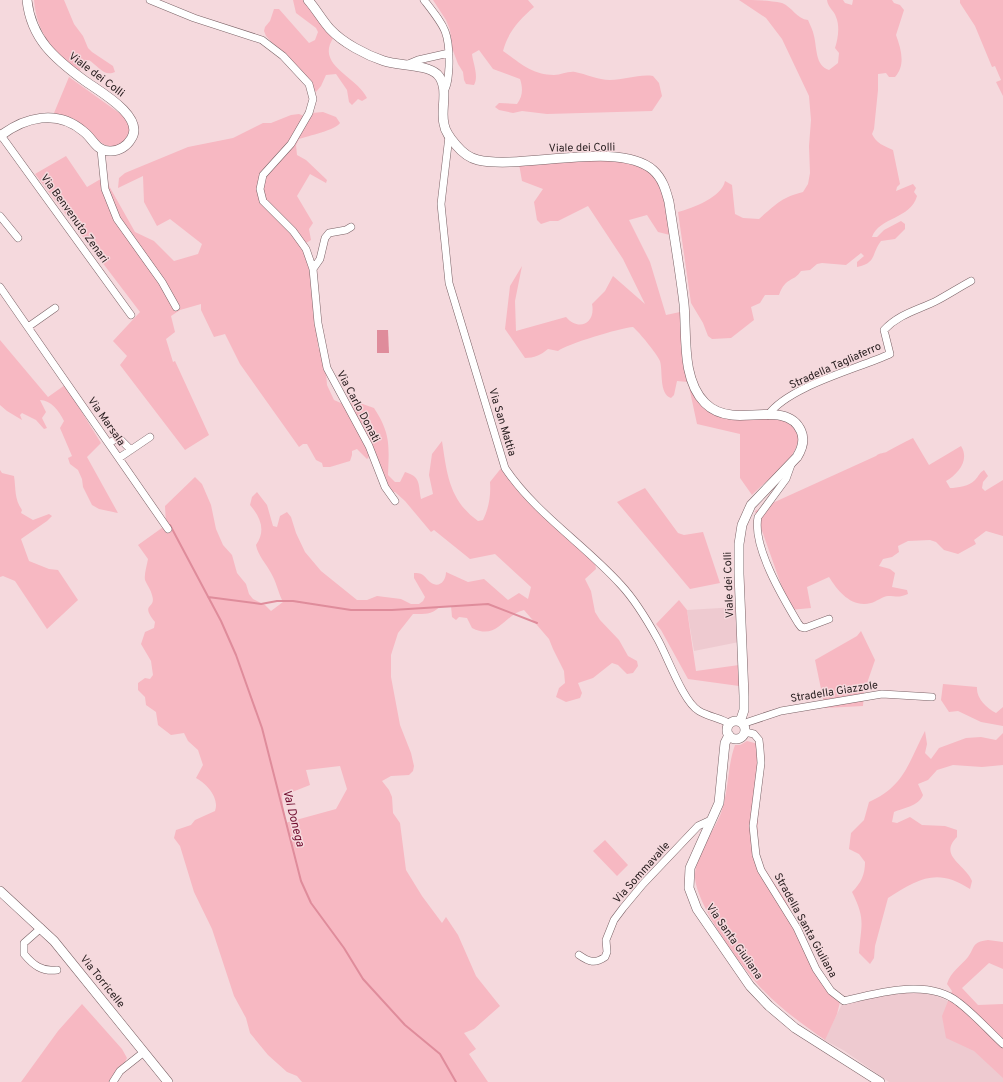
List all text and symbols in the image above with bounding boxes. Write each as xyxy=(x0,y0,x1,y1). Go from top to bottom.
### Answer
street label: Viale dei Colli xyxy=(66,49,127,100)
street label: Viale dei Colli xyxy=(549,140,615,156)
street label: Via Benvenuto Zenari xyxy=(37,171,111,266)
street label: Stradella Tagliaferro xyxy=(787,339,884,392)
street label: Via Carlo Donati xyxy=(333,368,383,445)
street label: Via San Mattia xyxy=(485,387,519,458)
street label: Via Marsala xyxy=(84,394,128,449)
street label: Viale dei Colli xyxy=(721,551,737,618)
street label: Stradella Giazzole xyxy=(789,678,879,706)
water label: Val Donega xyxy=(278,788,308,849)
street label: Via Sommavalle xyxy=(610,839,673,906)
street label: Stradella Santa Giuliana xyxy=(770,871,840,980)
street label: Via Santa Giuliana xyxy=(703,901,766,982)
street label: Via Torricelle xyxy=(77,952,128,1011)

